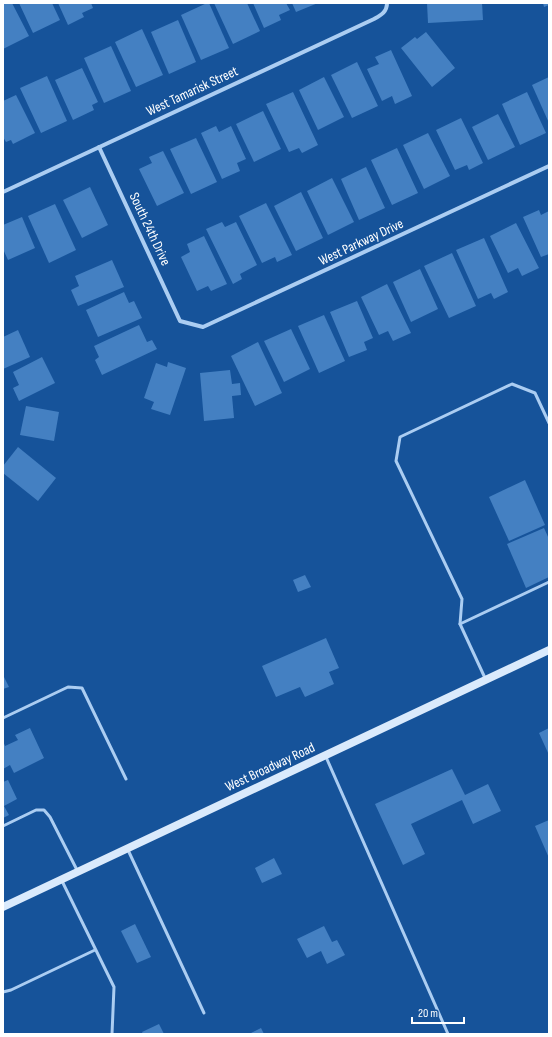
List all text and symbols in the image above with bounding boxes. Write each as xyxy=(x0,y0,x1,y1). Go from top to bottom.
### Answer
street label: West Tamarisk Street xyxy=(143,62,241,120)
street label: South 24th Drive xyxy=(126,190,174,268)
street label: West Parkway Drive xyxy=(316,215,406,269)
street label: West Broadway Road xyxy=(222,739,318,795)
scale bar xyxy=(412,999,464,1025)
text: 20 m xyxy=(418,1006,438,1021)

